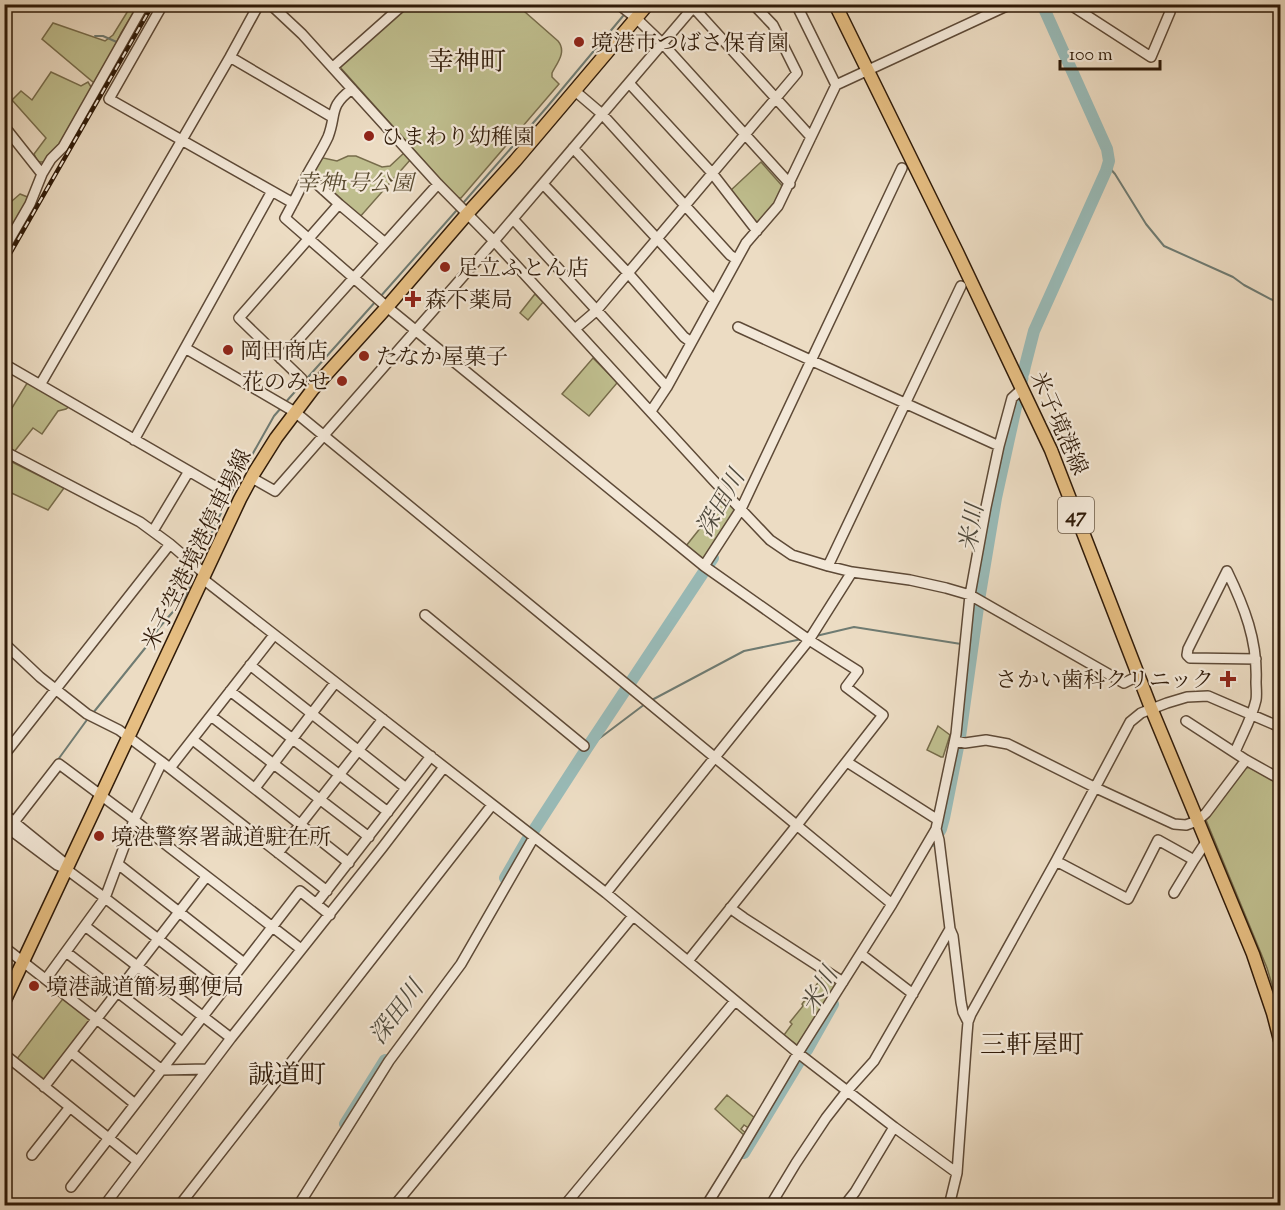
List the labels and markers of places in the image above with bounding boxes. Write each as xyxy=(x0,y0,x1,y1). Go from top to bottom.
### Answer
place label: 境港市つばさ保育園 xyxy=(591,29,789,61)
marker: 境港市つばさ保育園 xyxy=(572,35,586,49)
place label: ひまわり幼稚園 xyxy=(381,123,535,155)
marker: ひまわり幼稚園 xyxy=(362,129,376,143)
place label: 足立ふとん店 xyxy=(457,254,589,286)
marker: 足立ふとん店 xyxy=(438,260,452,274)
place label: 森下薬局 xyxy=(425,286,513,318)
marker: 森下薬局 xyxy=(406,292,420,306)
place label: 岡田商店 xyxy=(240,337,328,369)
marker: 岡田商店 xyxy=(221,343,235,357)
place label: たなか屋菓子 xyxy=(376,343,508,375)
marker: たなか屋菓子 xyxy=(357,349,371,363)
place label: 花のみせ xyxy=(242,368,330,400)
marker: 花のみせ xyxy=(335,374,349,388)
place label: さかい歯科クリニック xyxy=(995,666,1214,698)
marker: さかい歯科クリニック xyxy=(1219,670,1237,688)
place label: 境港警察署誠道駐在所 xyxy=(111,823,331,855)
marker: 境港警察署誠道駐在所 xyxy=(92,829,106,843)
place label: 境港誠道簡易郵便局 xyxy=(46,973,244,1005)
marker: 境港誠道簡易郵便局 xyxy=(27,979,41,993)

